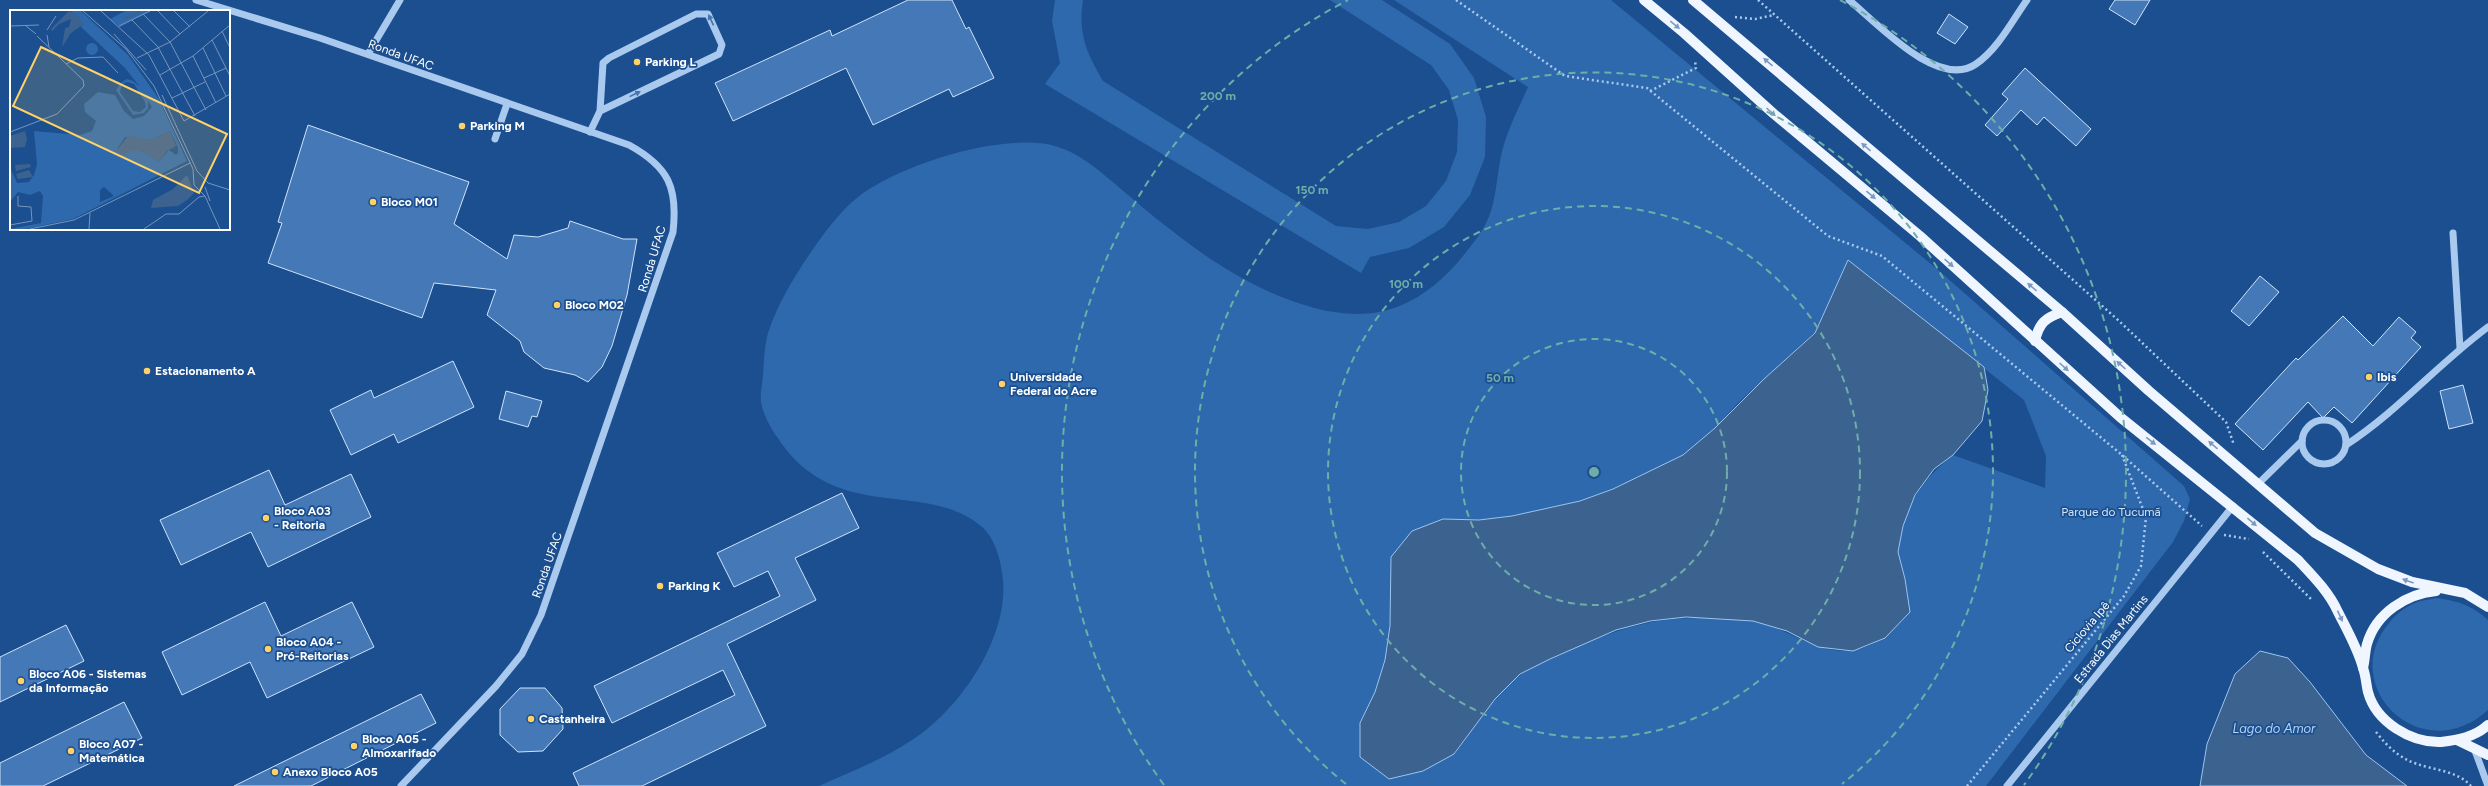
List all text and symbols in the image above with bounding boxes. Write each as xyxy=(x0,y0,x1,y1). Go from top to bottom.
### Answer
inset map xyxy=(10,10,230,230)
one-way arrow xyxy=(708,15,714,26)
one-way arrow xyxy=(1669,20,1680,29)
street label: Ronda UFAC xyxy=(366,37,436,73)
place label: Parking L xyxy=(645,55,697,69)
marker: Parking L xyxy=(632,57,642,67)
one-way arrow xyxy=(1762,58,1773,67)
text: 200 m xyxy=(1200,89,1236,103)
one-way arrow xyxy=(629,91,640,97)
one-way arrow xyxy=(1766,107,1776,116)
place label: Parking M xyxy=(470,119,525,133)
marker: Parking M xyxy=(457,121,467,131)
one-way arrow xyxy=(1861,143,1871,152)
text: 150 m xyxy=(1295,183,1329,197)
one-way arrow xyxy=(1865,191,1876,200)
place label: Bloco M01 xyxy=(381,195,438,209)
marker: Bloco M01 xyxy=(368,197,378,207)
street label: Ronda UFAC xyxy=(635,224,669,294)
one-way arrow xyxy=(1943,258,1954,267)
text: 100 m xyxy=(1389,277,1423,291)
one-way arrow xyxy=(2027,283,2037,292)
place label: Bloco M02 xyxy=(565,298,624,312)
marker: Bloco M02 xyxy=(552,300,562,310)
one-way arrow xyxy=(2116,361,2125,370)
one-way arrow xyxy=(2059,362,2069,371)
place label: Estacionamento A xyxy=(155,364,256,378)
marker: Estacionamento A xyxy=(142,366,152,376)
place label: Universidade Federal do Acre xyxy=(1010,370,1097,398)
place label: Ibis xyxy=(2377,370,2397,384)
text: 50 m xyxy=(1486,371,1514,385)
marker: Ibis xyxy=(2364,372,2374,382)
marker: Universidade Federal do Acre xyxy=(997,379,1007,389)
one-way arrow xyxy=(2145,437,2156,445)
one-way arrow xyxy=(2208,441,2218,450)
centre of rings xyxy=(1587,465,1601,479)
place label: Bloco A03 - Reitoria xyxy=(274,504,331,532)
park label: Parque do Tucumã xyxy=(2061,505,2161,519)
marker: Bloco A03 - Reitoria xyxy=(261,513,271,523)
one-way arrow xyxy=(2247,518,2258,527)
street label: Ronda UFAC xyxy=(529,530,565,600)
one-way arrow xyxy=(2401,577,2413,583)
place label: Parking K xyxy=(668,579,721,593)
marker: Parking K xyxy=(655,581,665,591)
street label: Estrada Dias Martins xyxy=(2071,592,2151,686)
street label: Ciclovia Ipê xyxy=(2062,598,2113,655)
one-way arrow xyxy=(2337,611,2343,622)
place label: Bloco A04 - Pró-Reitorias xyxy=(276,635,349,663)
marker: Bloco A04 - Pró-Reitorias xyxy=(263,644,273,654)
place label: Bloco A06 - Sistemas da Informação xyxy=(29,667,147,695)
marker: Bloco A06 - Sistemas da Informação xyxy=(16,676,26,686)
place label: Castanheira xyxy=(539,712,605,726)
marker: Castanheira xyxy=(526,714,536,724)
water label: Lago do Amor xyxy=(2232,721,2316,736)
place label: Bloco A05 - Almoxarifado xyxy=(362,732,436,760)
place label: Bloco A07 - Matemática xyxy=(79,737,145,765)
marker: Bloco A05 - Almoxarifado xyxy=(349,741,359,751)
marker: Bloco A07 - Matemática xyxy=(66,746,76,756)
place label: Anexo Bloco A05 xyxy=(283,765,378,779)
marker: Anexo Bloco A05 xyxy=(270,767,280,777)

